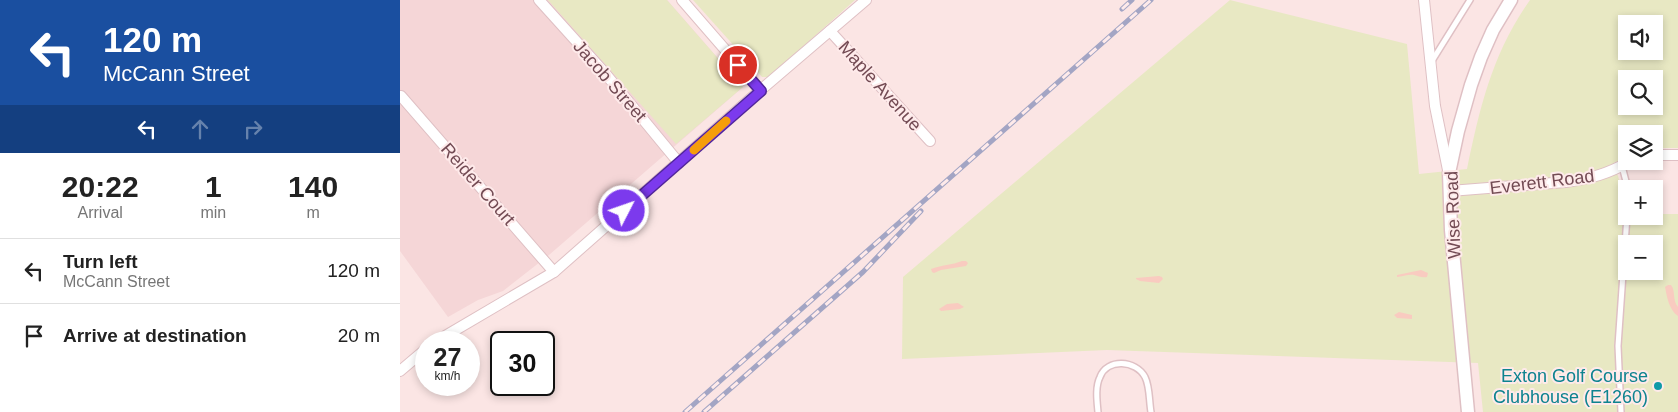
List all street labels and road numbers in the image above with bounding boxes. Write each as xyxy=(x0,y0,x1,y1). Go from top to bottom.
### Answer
street label: Jacob Street xyxy=(569,36,651,126)
street label: Maple Avenue xyxy=(835,37,925,135)
street label: Reider Court xyxy=(437,139,519,229)
street label: Everett Road xyxy=(1489,166,1595,198)
street label: Wise Road xyxy=(1441,171,1465,259)

